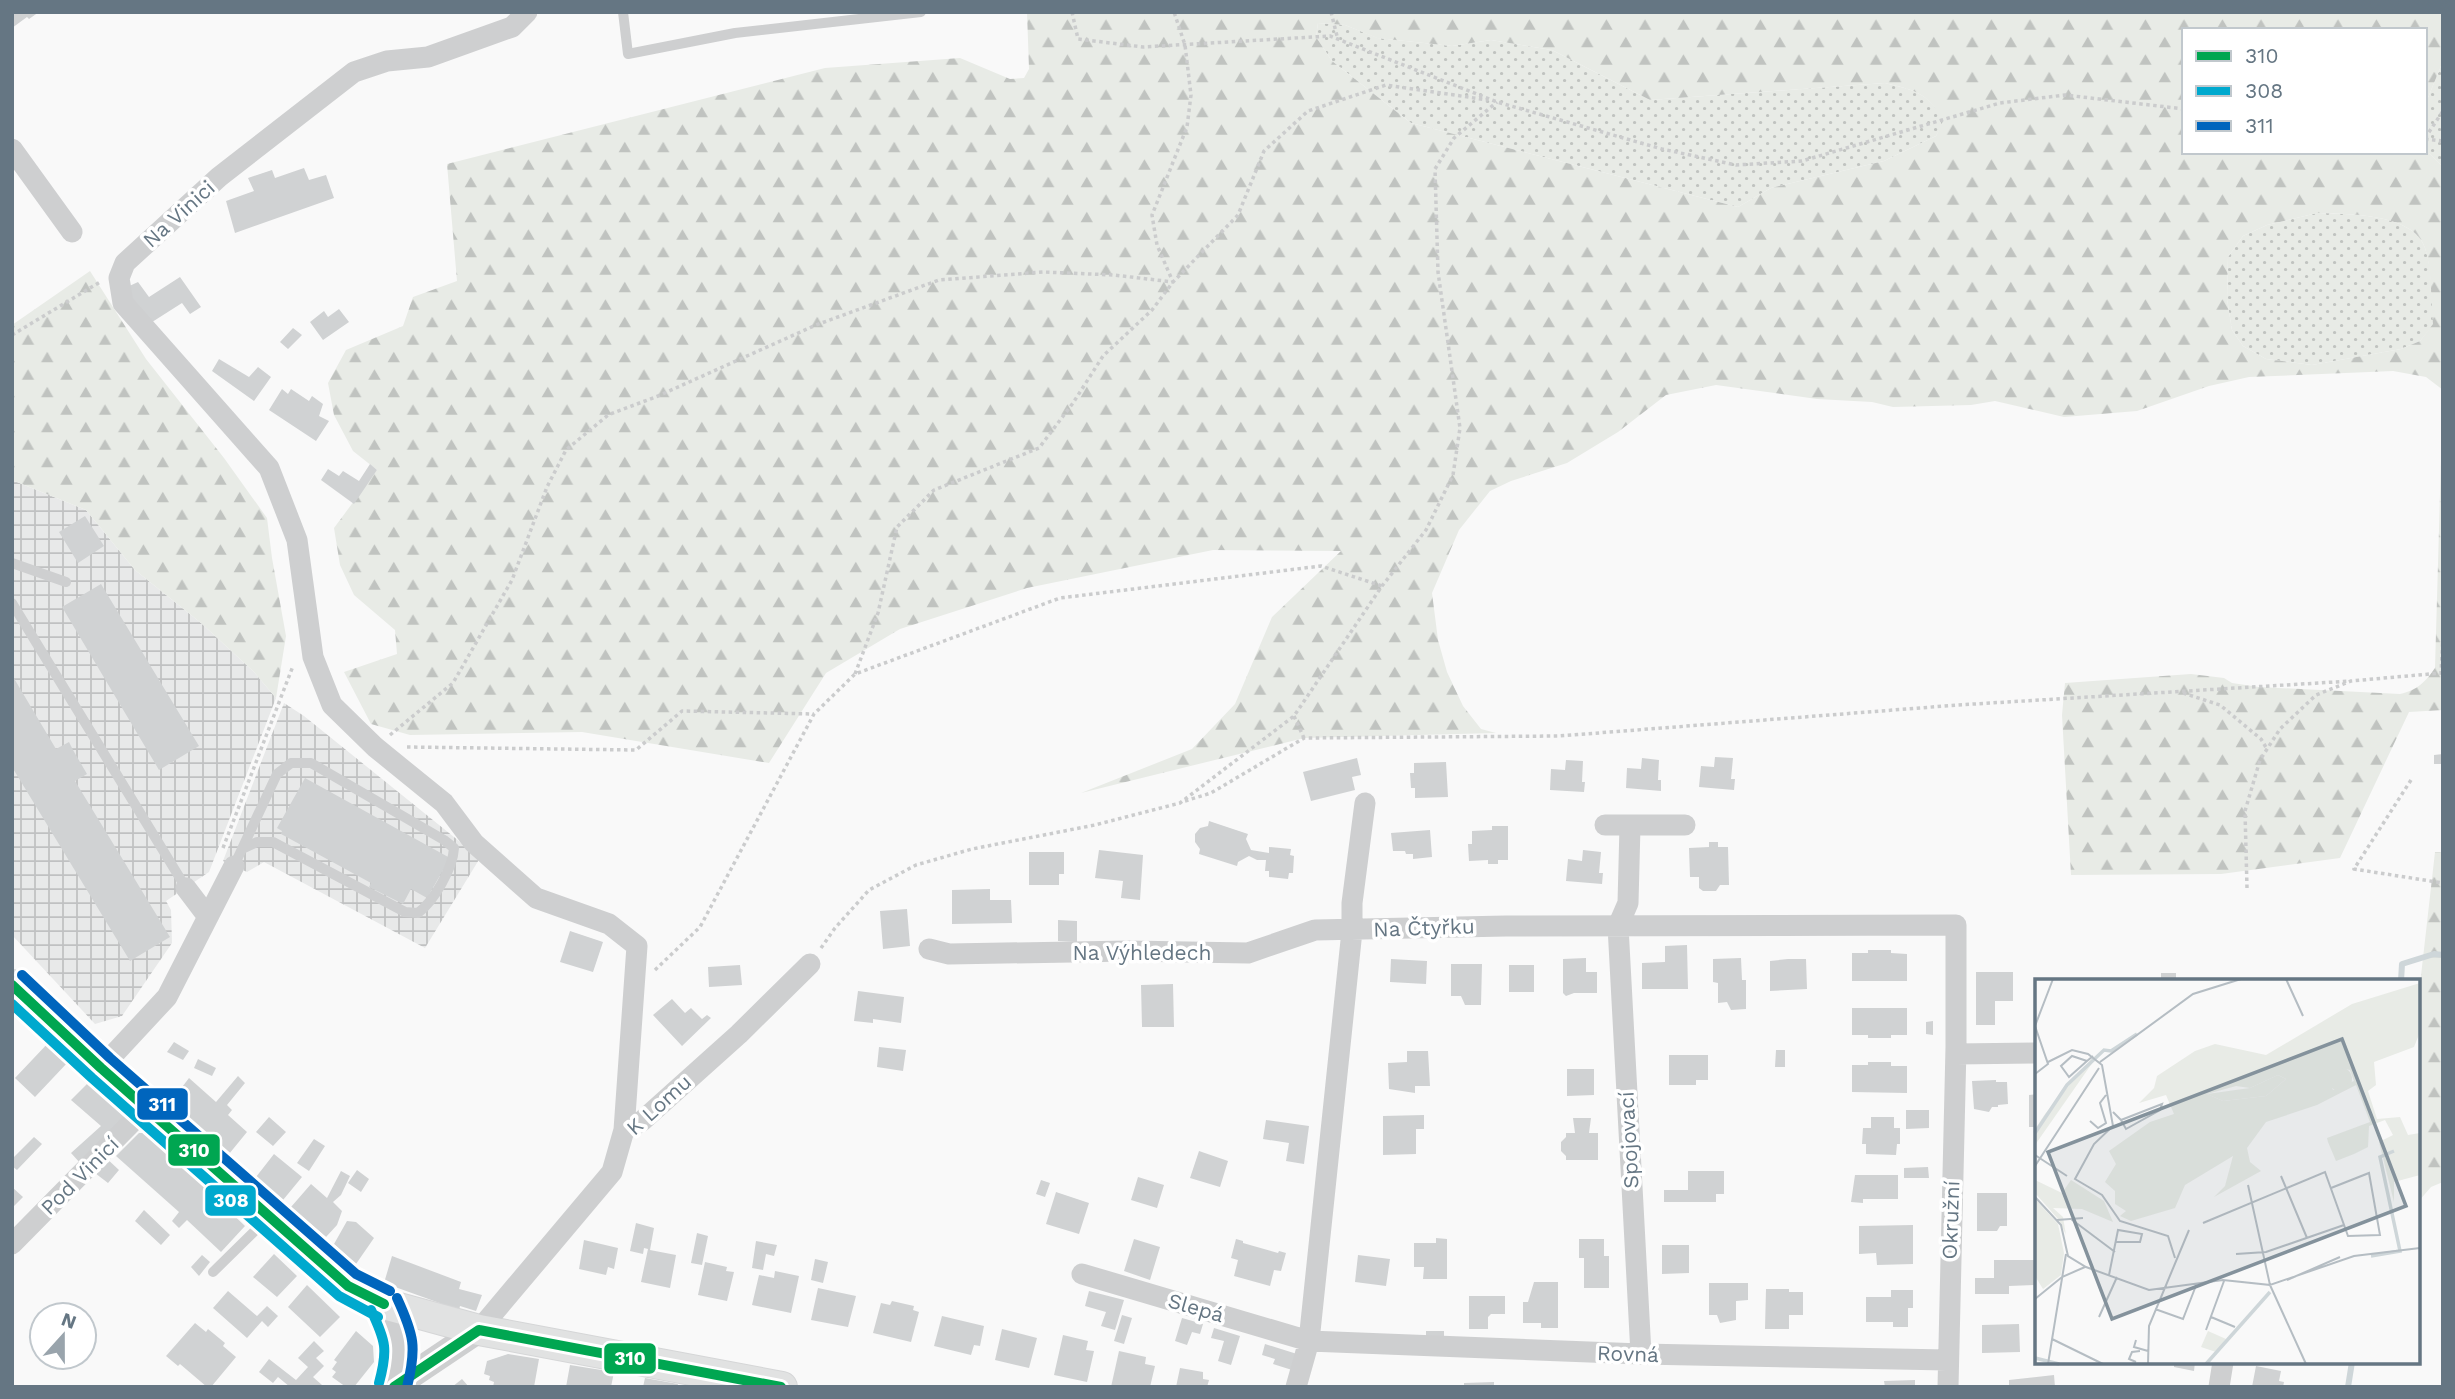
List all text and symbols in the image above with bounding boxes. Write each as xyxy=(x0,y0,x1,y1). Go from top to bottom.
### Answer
legend xyxy=(2182,28,2427,154)
text: 310 xyxy=(2245,43,2279,68)
text: 308 xyxy=(2245,78,2283,103)
text: 311 xyxy=(2245,113,2274,138)
street label: Na Vinici xyxy=(138,175,220,252)
street label: Na Čtyřku xyxy=(1373,913,1475,942)
street label: Na Výhledech xyxy=(1073,940,1211,965)
inset map xyxy=(2035,979,2420,1364)
street label: K Lomu xyxy=(621,1069,696,1140)
line badge: 311 xyxy=(136,1087,189,1121)
street label: Spojovací xyxy=(1613,1090,1644,1189)
text: 311 xyxy=(148,1093,176,1116)
street label: Pod Vinicí xyxy=(35,1131,124,1220)
line badge: 310 xyxy=(167,1133,221,1167)
text: 310 xyxy=(178,1139,210,1162)
street label: Okružní xyxy=(1937,1180,1964,1260)
line badge: 308 xyxy=(204,1184,257,1217)
text: 308 xyxy=(213,1189,249,1212)
street label: Slepá xyxy=(1165,1288,1227,1327)
north arrow xyxy=(28,1301,98,1371)
text: N xyxy=(58,1307,80,1334)
street label: Rovná xyxy=(1597,1340,1660,1367)
line badge: 310 xyxy=(603,1342,657,1375)
text: 310 xyxy=(614,1347,646,1370)

